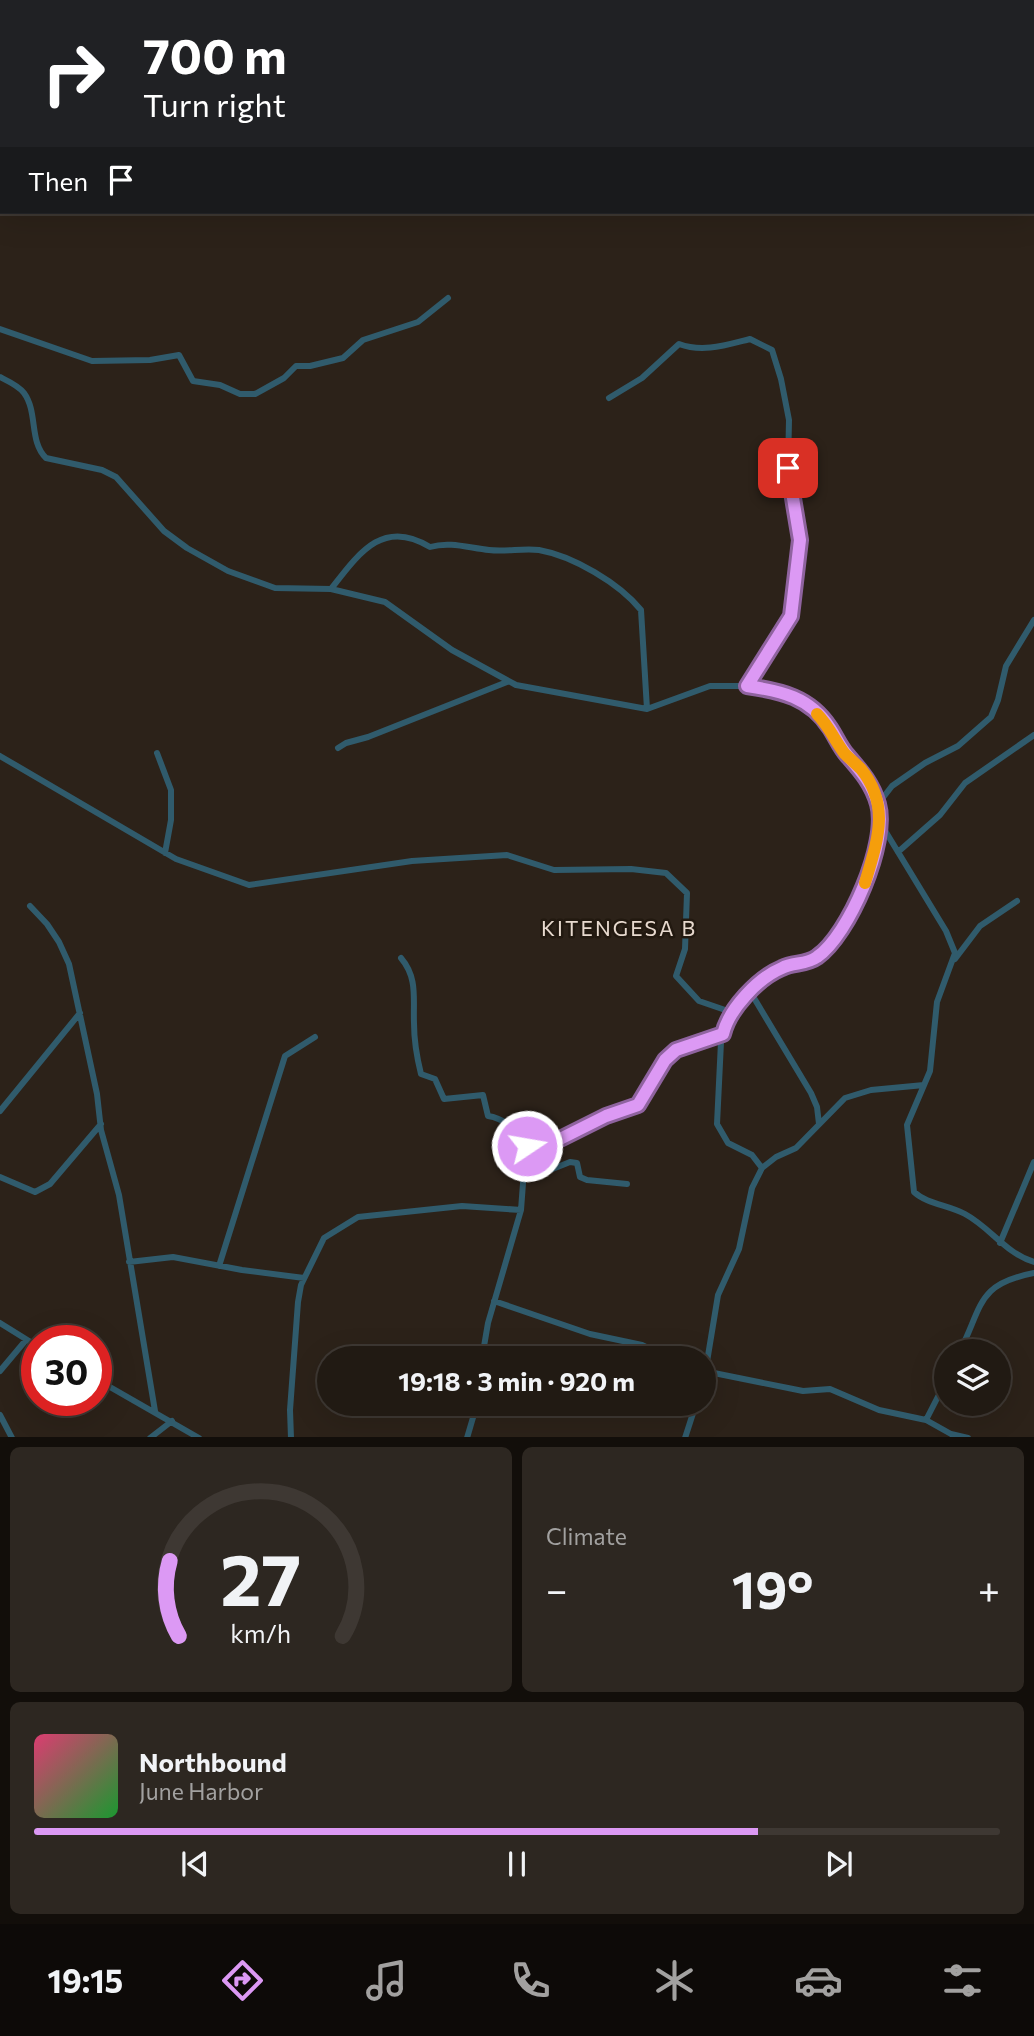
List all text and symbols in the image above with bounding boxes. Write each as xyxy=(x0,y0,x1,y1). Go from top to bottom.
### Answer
text: 700 m xyxy=(143,24,287,84)
icon: right xyxy=(28,28,119,119)
text: Turn right xyxy=(143,84,286,124)
icon: arrive xyxy=(102,161,140,199)
text: Then xyxy=(28,165,88,196)
pin xyxy=(758,438,818,498)
icon: arrive xyxy=(769,449,807,487)
district label: KITENGESA B xyxy=(541,915,697,940)
position arrow xyxy=(490,1109,564,1183)
speed limit sign: 30 xyxy=(21,1325,112,1416)
map controls xyxy=(934,1339,1011,1416)
button: layers xyxy=(934,1339,1011,1416)
text: 19:18 · 3 min · 920 m xyxy=(398,1365,635,1396)
text: Climate xyxy=(546,1522,627,1550)
text: 27 xyxy=(221,1532,301,1621)
text: 19° xyxy=(732,1556,813,1620)
text: − xyxy=(546,1565,568,1612)
text: + xyxy=(978,1565,1000,1612)
text: km/h xyxy=(231,1617,291,1647)
text: Northbound xyxy=(139,1746,287,1777)
text: June Harbor xyxy=(139,1777,263,1805)
icon: previous xyxy=(176,1845,214,1883)
icon: pause xyxy=(498,1845,536,1883)
icon: next xyxy=(820,1845,858,1883)
icon: directions xyxy=(218,1956,267,2005)
icon: music xyxy=(362,1956,411,2005)
icon: phone xyxy=(506,1956,555,2005)
icon: climate xyxy=(650,1956,699,2005)
icon: car xyxy=(794,1956,843,2005)
icon: filters xyxy=(938,1956,987,2005)
text: 19:15 xyxy=(47,1960,123,2000)

